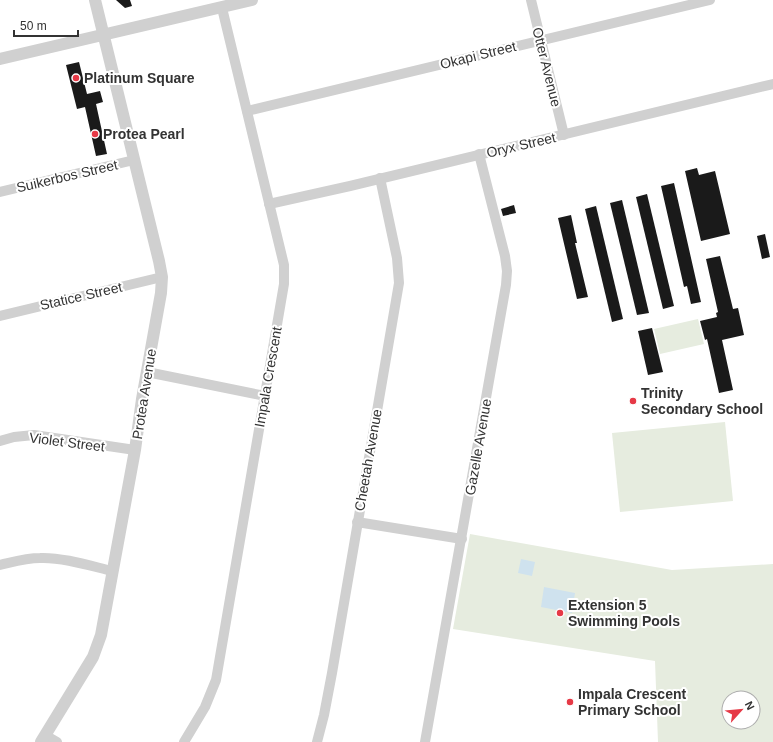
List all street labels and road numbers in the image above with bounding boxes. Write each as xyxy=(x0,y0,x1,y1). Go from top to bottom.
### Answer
street label: Otter Avenue xyxy=(529,26,565,109)
street label: Okapi Street xyxy=(438,38,518,72)
street label: Oryx Street xyxy=(485,129,557,161)
street label: Suikerbos Street xyxy=(15,157,119,195)
street label: Statice Street xyxy=(38,279,124,313)
street label: Impala Crescent xyxy=(251,325,285,429)
street label: Protea Avenue xyxy=(129,347,159,440)
street label: Gazelle Avenue xyxy=(462,397,494,497)
street label: Cheetah Avenue xyxy=(351,408,385,512)
street label: Violet Street xyxy=(28,429,106,455)

